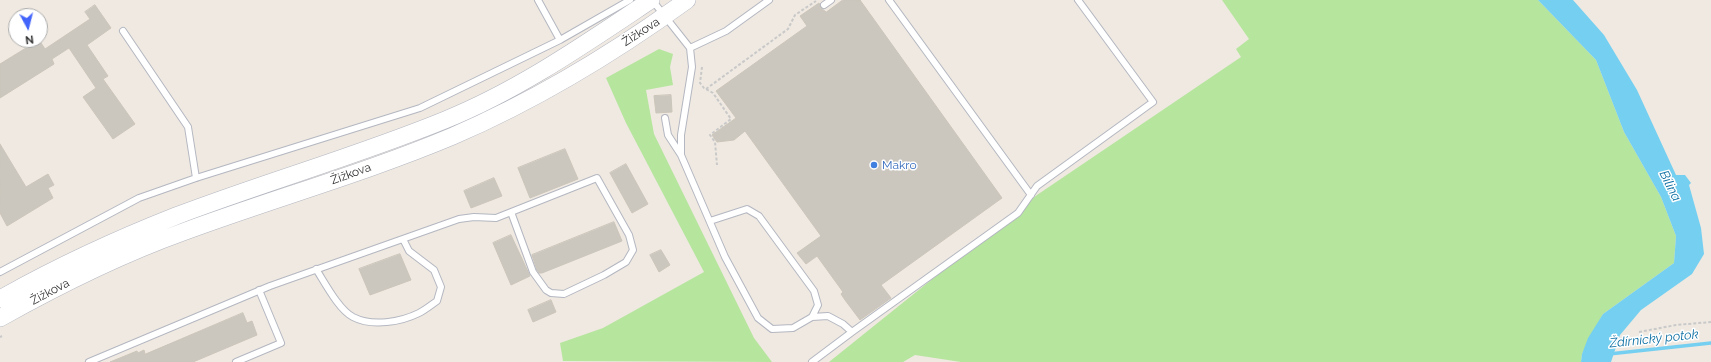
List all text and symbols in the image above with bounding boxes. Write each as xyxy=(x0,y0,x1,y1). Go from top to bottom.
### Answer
north arrow xyxy=(8,8,48,48)
street label: Žižkova xyxy=(620,15,662,49)
text: N xyxy=(24,32,34,46)
place label: Makro xyxy=(882,158,917,172)
street label: Žižkova xyxy=(329,160,373,188)
marker: Makro xyxy=(869,160,879,170)
water label: Bílina xyxy=(1656,168,1684,204)
street label: Žižkova xyxy=(28,276,72,308)
water label: Ždírnický potok xyxy=(1609,327,1699,351)

